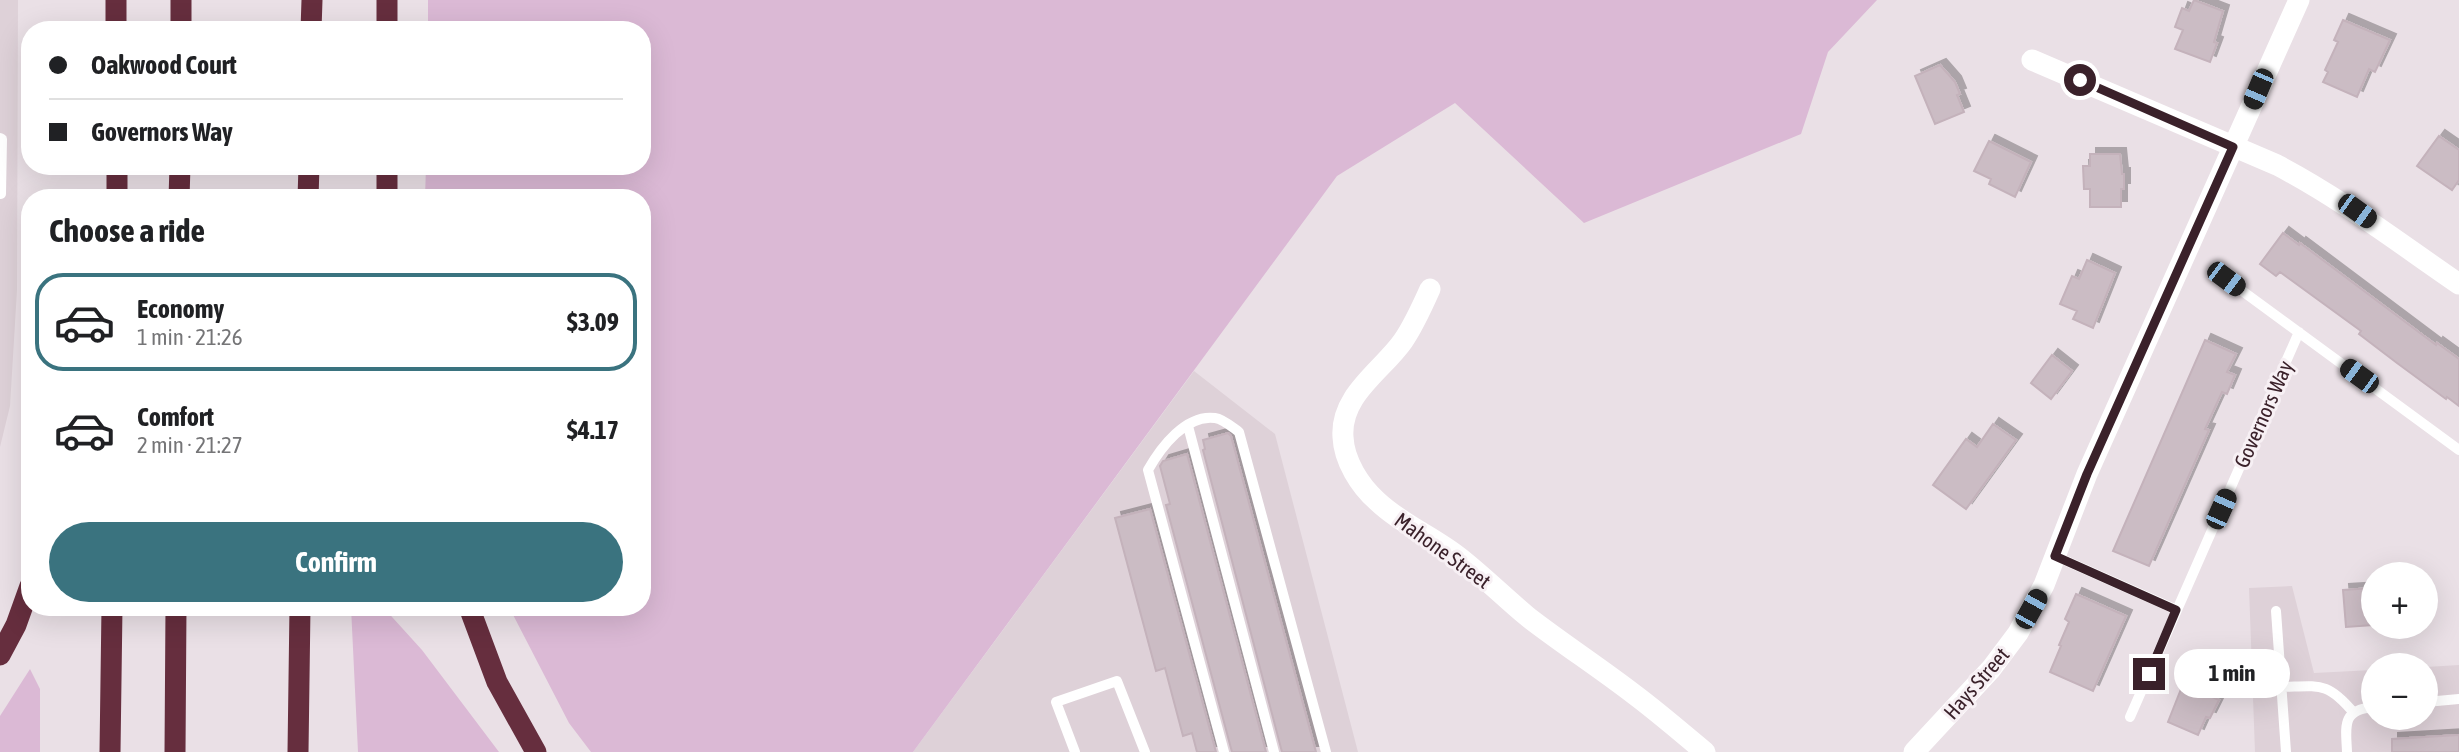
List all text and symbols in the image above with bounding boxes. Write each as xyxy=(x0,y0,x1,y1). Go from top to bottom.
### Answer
text: Oakwood Court xyxy=(91,50,237,80)
route start xyxy=(2064,64,2096,96)
car xyxy=(2241,66,2276,112)
text: Governors Way xyxy=(91,117,233,147)
car xyxy=(2334,190,2381,232)
text: Choose a ride xyxy=(49,212,205,249)
car xyxy=(2203,258,2250,300)
icon: car xyxy=(53,291,116,354)
text: Economy xyxy=(137,294,224,324)
text: $3.09 xyxy=(567,307,619,337)
text: 1 min · 21:26 xyxy=(137,324,243,350)
car xyxy=(2336,355,2383,397)
street label: Governors Way xyxy=(2229,356,2297,471)
icon: car xyxy=(53,399,116,462)
text: Comfort xyxy=(137,402,214,432)
text: $4.17 xyxy=(567,415,619,445)
text: 2 min · 21:27 xyxy=(137,432,243,458)
car xyxy=(2203,486,2240,532)
street label: Mahone Street xyxy=(1390,507,1496,593)
button: Confirm xyxy=(49,522,623,602)
map controls xyxy=(2361,562,2438,730)
button: + xyxy=(2361,562,2438,639)
car xyxy=(2012,586,2051,632)
street label: Hays Street xyxy=(1938,642,2014,724)
callout: 1 min xyxy=(2174,650,2289,698)
button: − xyxy=(2361,653,2438,730)
route end xyxy=(2133,658,2165,690)
text: 1 min xyxy=(2209,660,2255,686)

